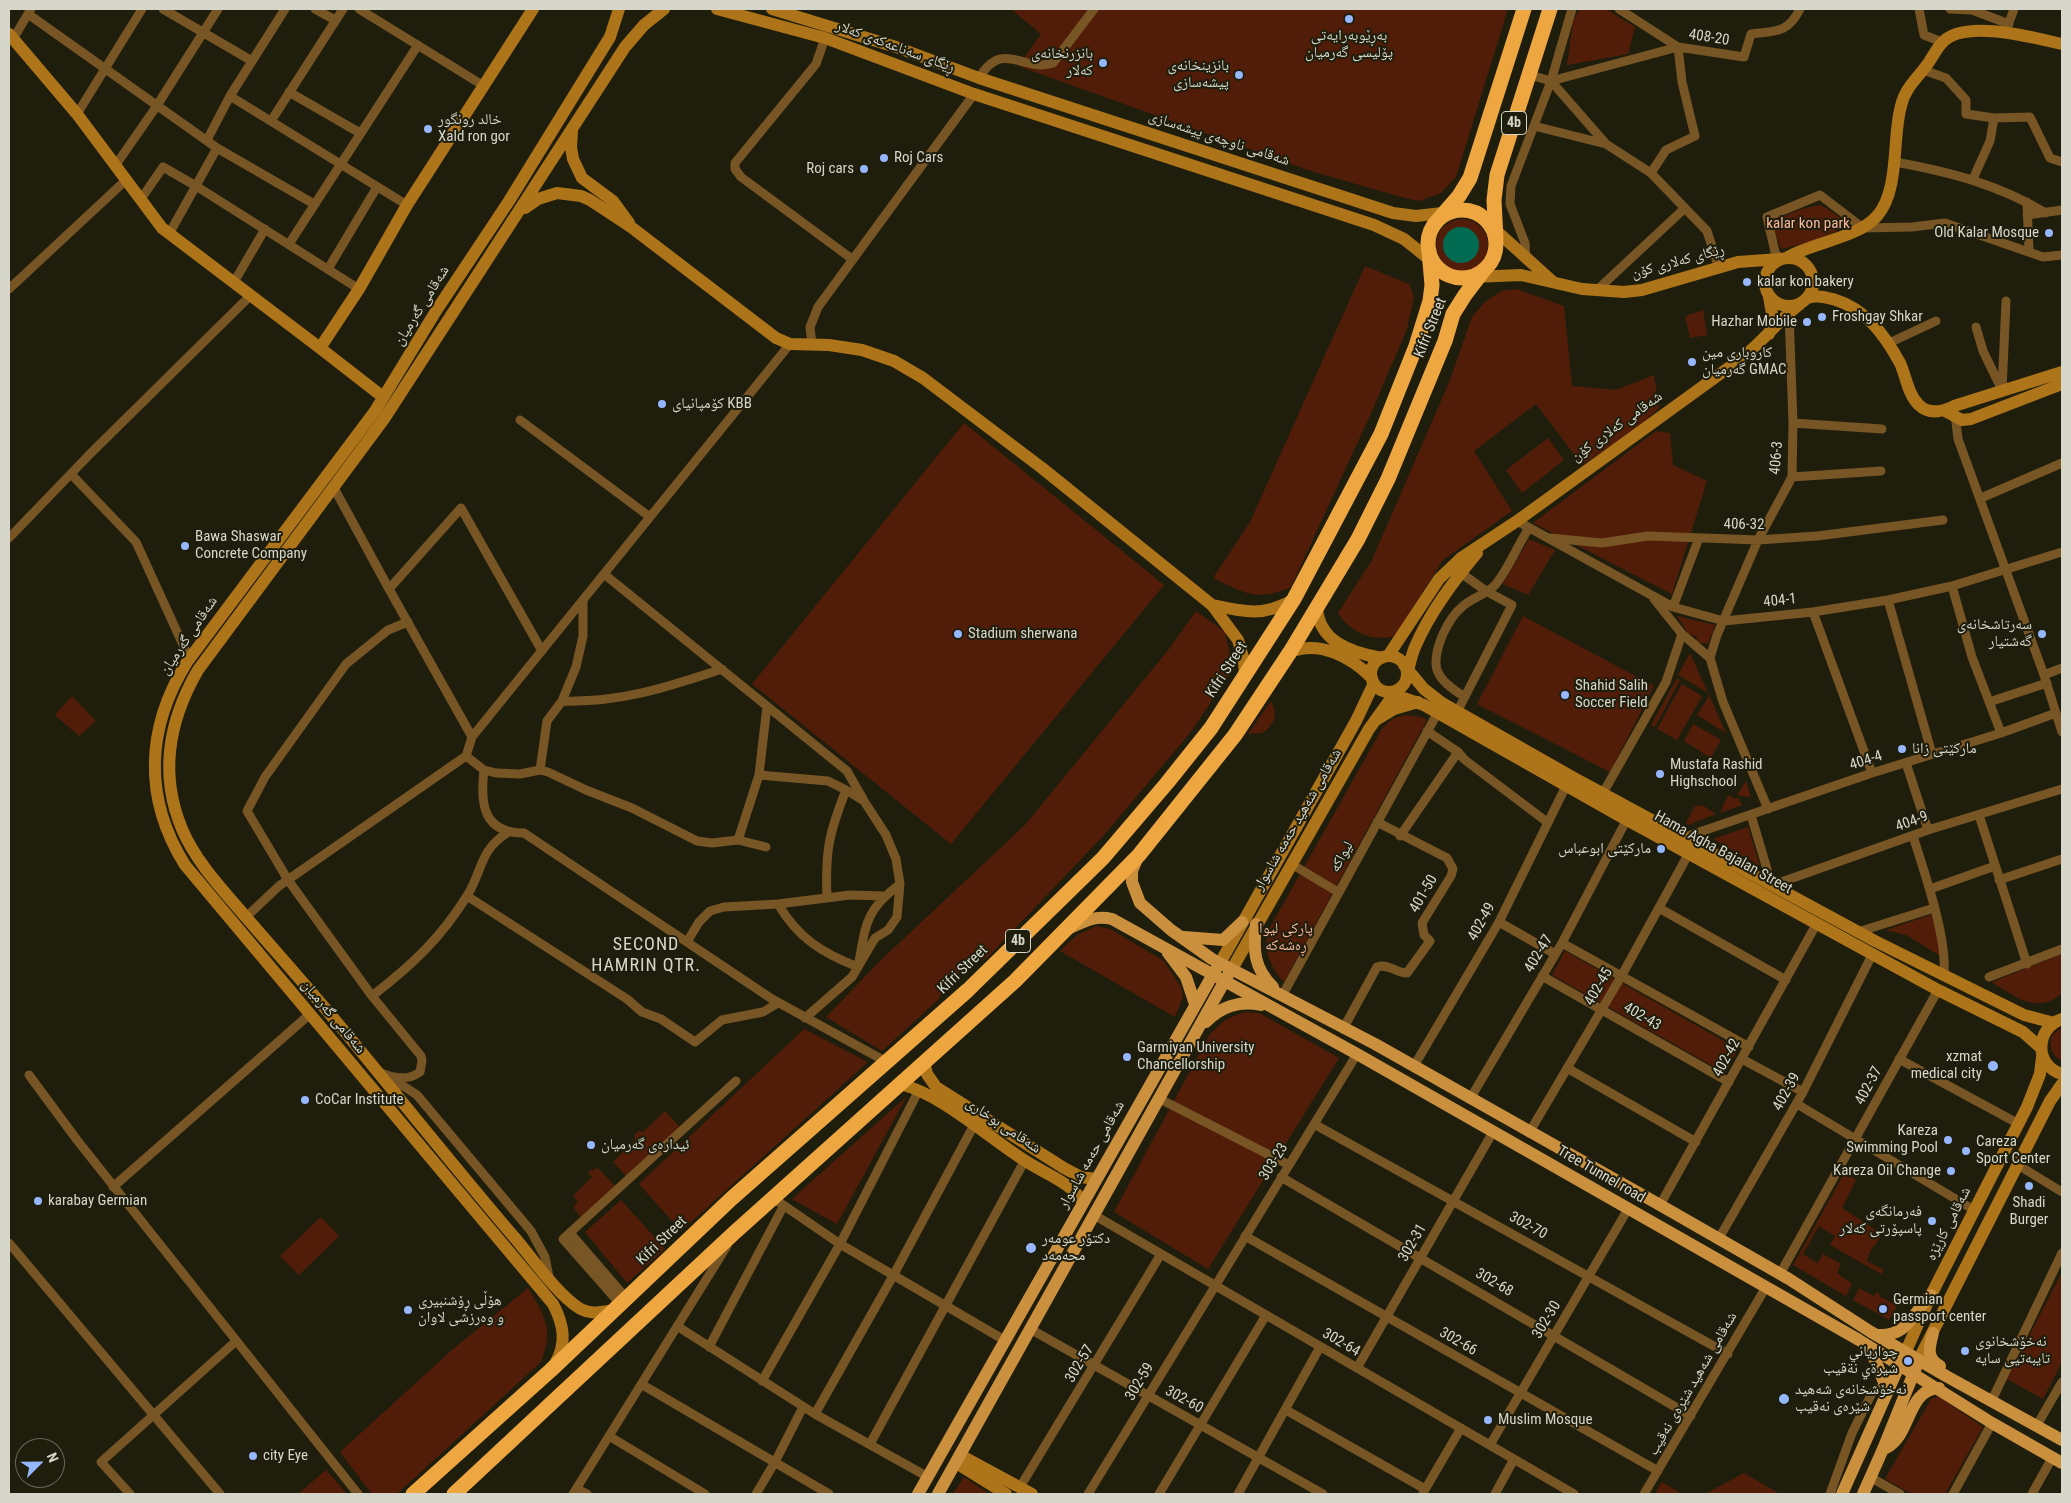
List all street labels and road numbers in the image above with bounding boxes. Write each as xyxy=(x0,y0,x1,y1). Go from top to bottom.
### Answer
street label: ڕێگای سەناعەکەی کەلار xyxy=(833,17,957,77)
street label: 408-20 xyxy=(1687,26,1731,50)
street label: شەقامی ناوچەی پیشەسازی xyxy=(1146,108,1292,170)
road number: 4b xyxy=(1502,112,1526,134)
street label: ڕێگای کەلاری کۆن xyxy=(1629,241,1727,283)
street label: شەقامی گەرمیان xyxy=(390,263,454,349)
street label: Kifri Street xyxy=(1411,295,1451,361)
street label: شەقامی کەلاری کۆن xyxy=(1568,388,1666,466)
street label: 406-3 xyxy=(1767,441,1787,475)
street label: 406-32 xyxy=(1723,516,1765,534)
street label: 404-1 xyxy=(1762,590,1798,612)
street label: شەقامی گەرمیان xyxy=(156,593,222,679)
street label: Kifri Street xyxy=(1202,639,1252,701)
street label: شەقامی شەهید حەمە شاسوار xyxy=(1250,746,1346,894)
street label: 404-4 xyxy=(1847,747,1885,775)
street label: Hama Agha Bajalan Street xyxy=(1651,808,1795,898)
street label: 404-9 xyxy=(1893,808,1931,836)
street label: لیواکە xyxy=(1326,839,1358,875)
street label: 401-50 xyxy=(1406,872,1442,916)
street label: 402-49 xyxy=(1464,900,1500,944)
road number: 4b xyxy=(1006,929,1030,952)
street label: 402-47 xyxy=(1521,932,1557,976)
street label: Kifri Street xyxy=(934,942,992,998)
street label: 402-45 xyxy=(1581,965,1617,1009)
street label: شەقامی گەرمیان xyxy=(297,976,369,1058)
street label: 402-43 xyxy=(1620,999,1664,1035)
street label: 402-42 xyxy=(1709,1036,1745,1080)
street label: 402-37 xyxy=(1851,1064,1887,1108)
street label: 402-39 xyxy=(1769,1070,1805,1114)
street label: شەقامی بوخاری xyxy=(962,1094,1044,1158)
street label: شەقامی حەمە شاسوار xyxy=(1055,1098,1129,1212)
street label: 303-23 xyxy=(1256,1140,1292,1184)
street label: Tree Tunnel road xyxy=(1554,1143,1648,1207)
street label: شەقامی کارێزە xyxy=(1923,1184,1975,1264)
street label: 302-70 xyxy=(1506,1208,1550,1244)
street label: Kifri Street xyxy=(633,1213,691,1269)
street label: 302-31 xyxy=(1395,1221,1431,1265)
street label: 302-68 xyxy=(1472,1265,1516,1301)
street label: 302-30 xyxy=(1529,1298,1565,1342)
street label: شەقامی شەهید شێرەی نەقیب xyxy=(1645,1309,1741,1459)
street label: 302-66 xyxy=(1436,1324,1480,1360)
street label: 302-64 xyxy=(1319,1325,1363,1361)
street label: 302-57 xyxy=(1062,1342,1098,1386)
street label: 302-59 xyxy=(1122,1360,1158,1404)
street label: 302-60 xyxy=(1162,1382,1206,1418)

